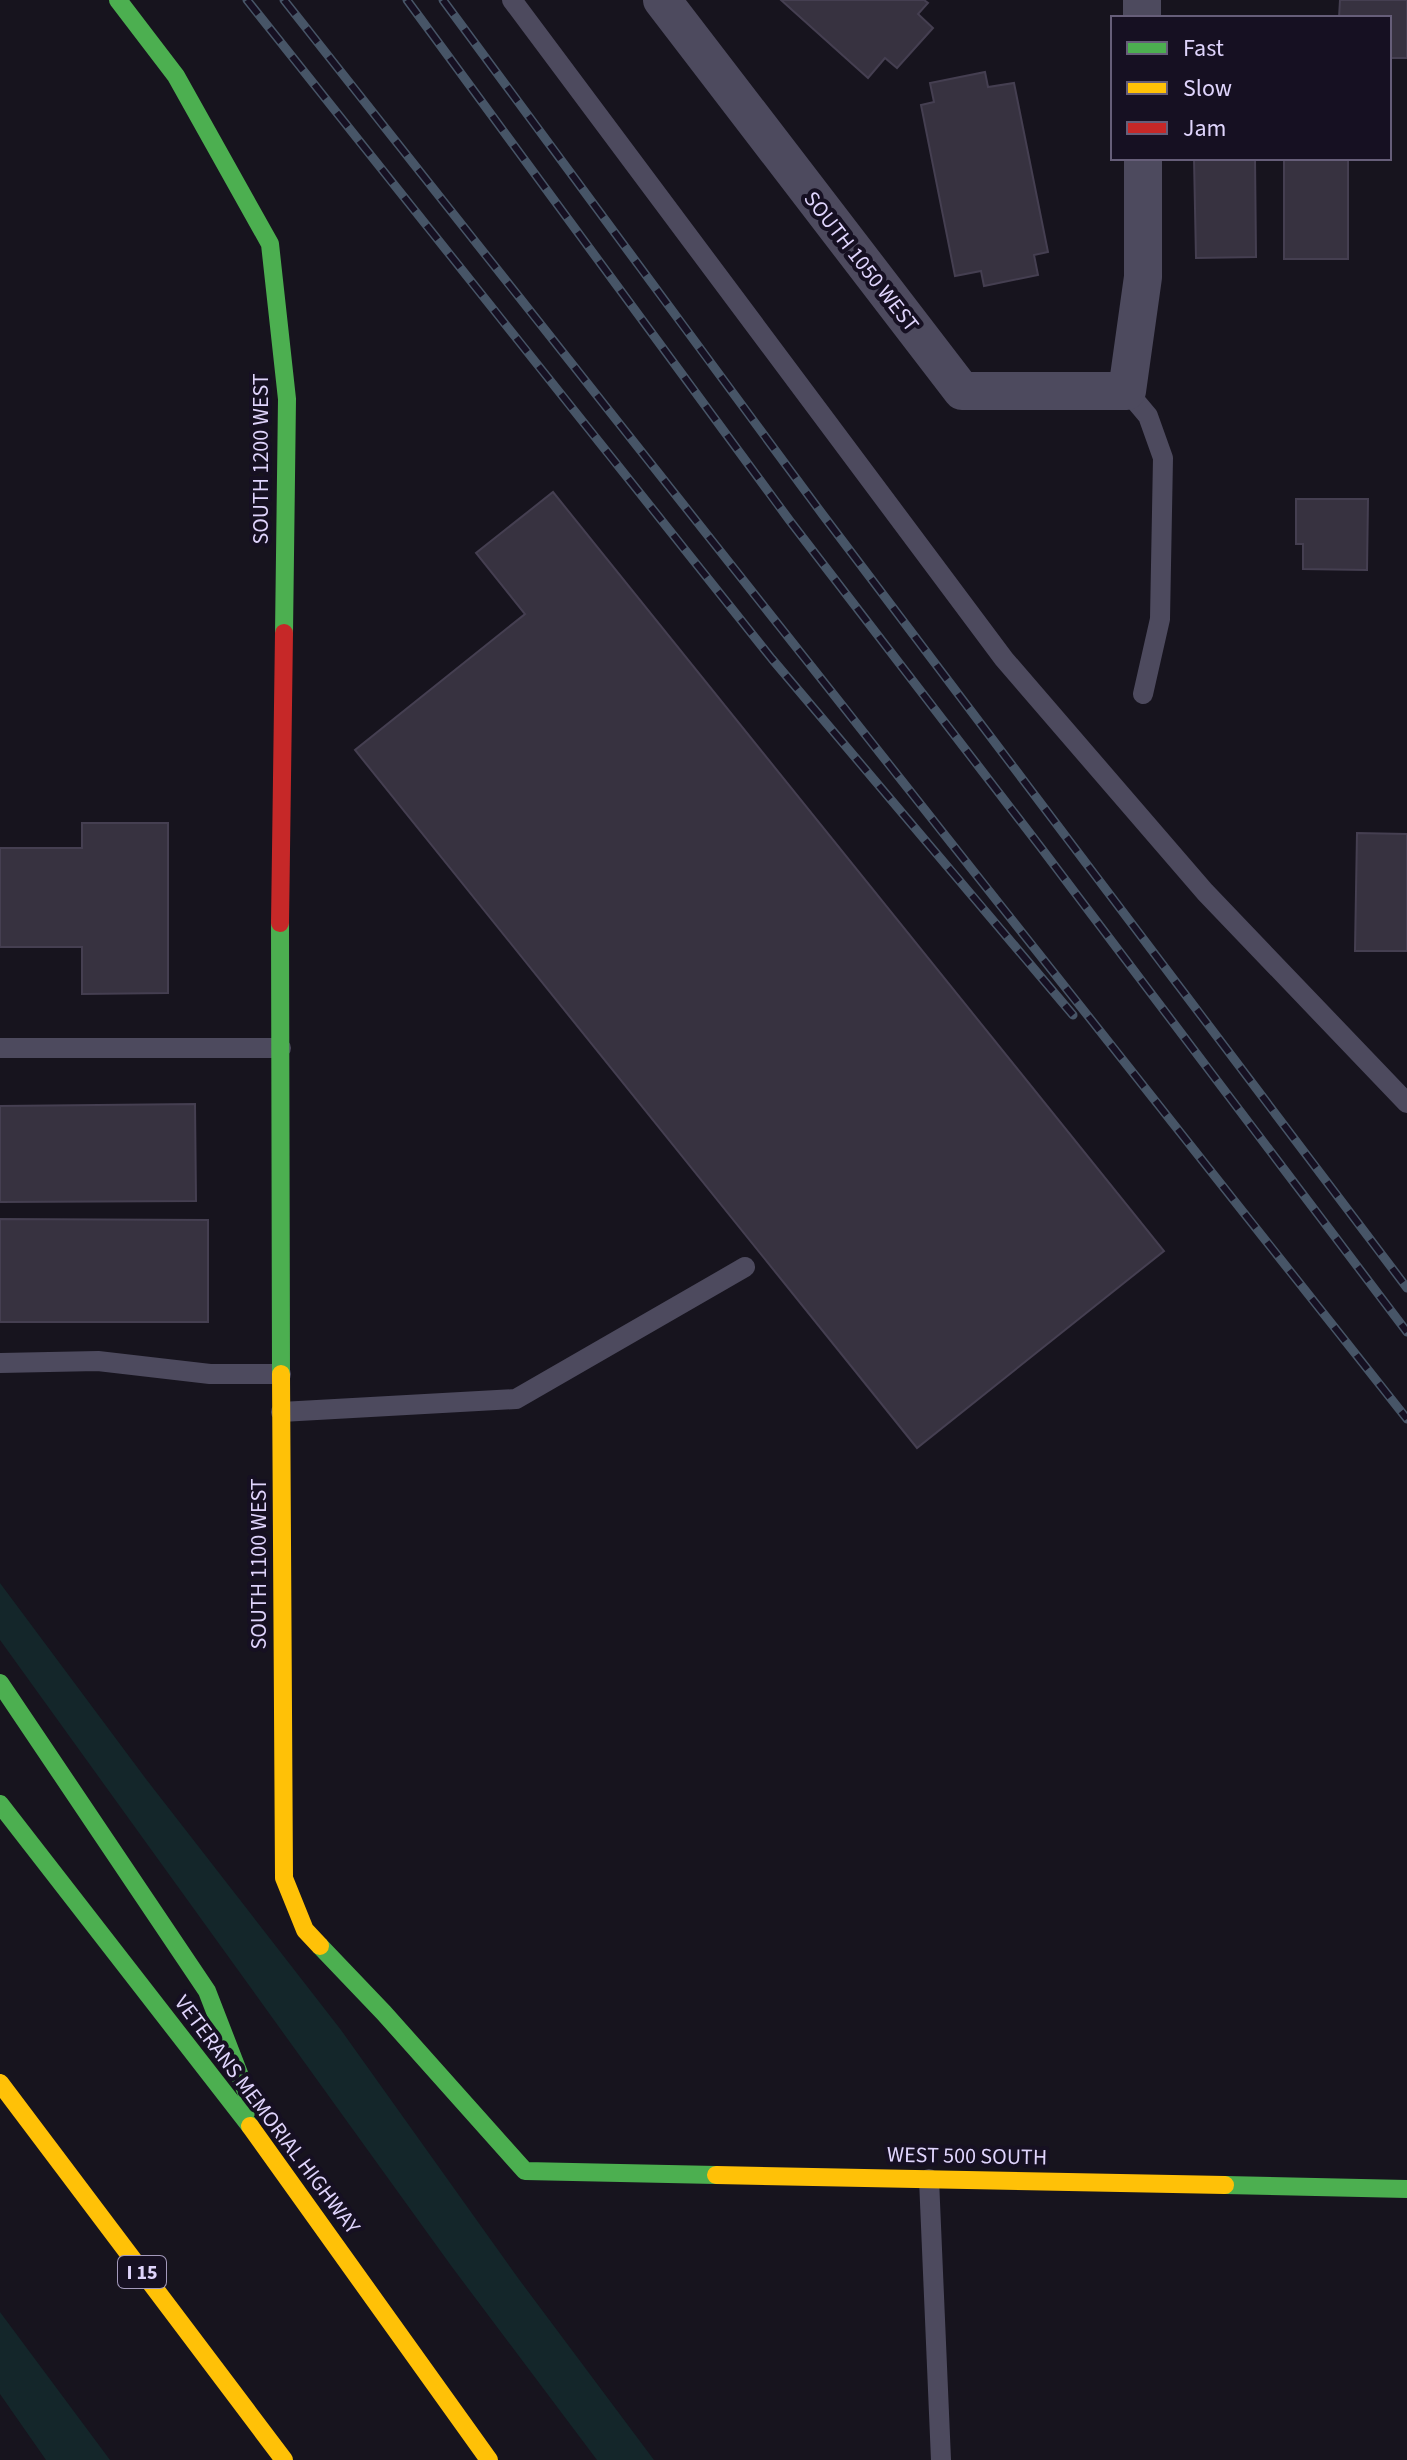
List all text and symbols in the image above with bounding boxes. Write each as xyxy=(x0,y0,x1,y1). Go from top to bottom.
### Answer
legend xyxy=(1111,16,1391,160)
text: Fast xyxy=(1183,31,1224,66)
text: Slow xyxy=(1183,71,1232,106)
text: Jam xyxy=(1183,111,1227,146)
street label: SOUTH 1050 WEST xyxy=(796,184,927,339)
street label: SOUTH 1200 WEST xyxy=(245,373,277,545)
street label: SOUTH 1100 WEST xyxy=(243,1478,275,1650)
street label: VETERANS MEMORIAL HIGHWAY xyxy=(167,1988,368,2241)
street label: WEST 500 SOUTH xyxy=(887,2139,1047,2173)
road number: I 15 xyxy=(118,2256,166,2288)

